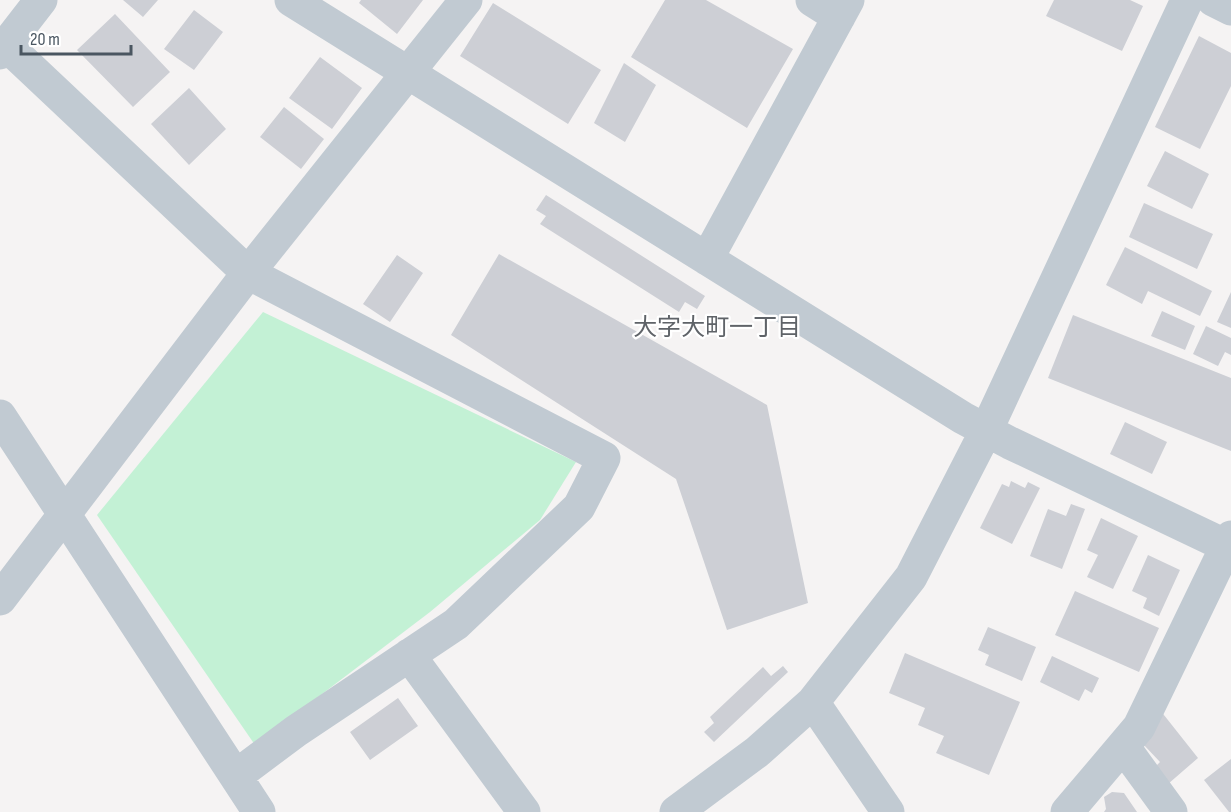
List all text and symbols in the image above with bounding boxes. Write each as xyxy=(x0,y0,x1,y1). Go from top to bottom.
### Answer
scale bar xyxy=(21,18,130,56)
text: 20 m xyxy=(30,29,60,50)
district label: 大字大町一丁目 xyxy=(633,313,801,342)

